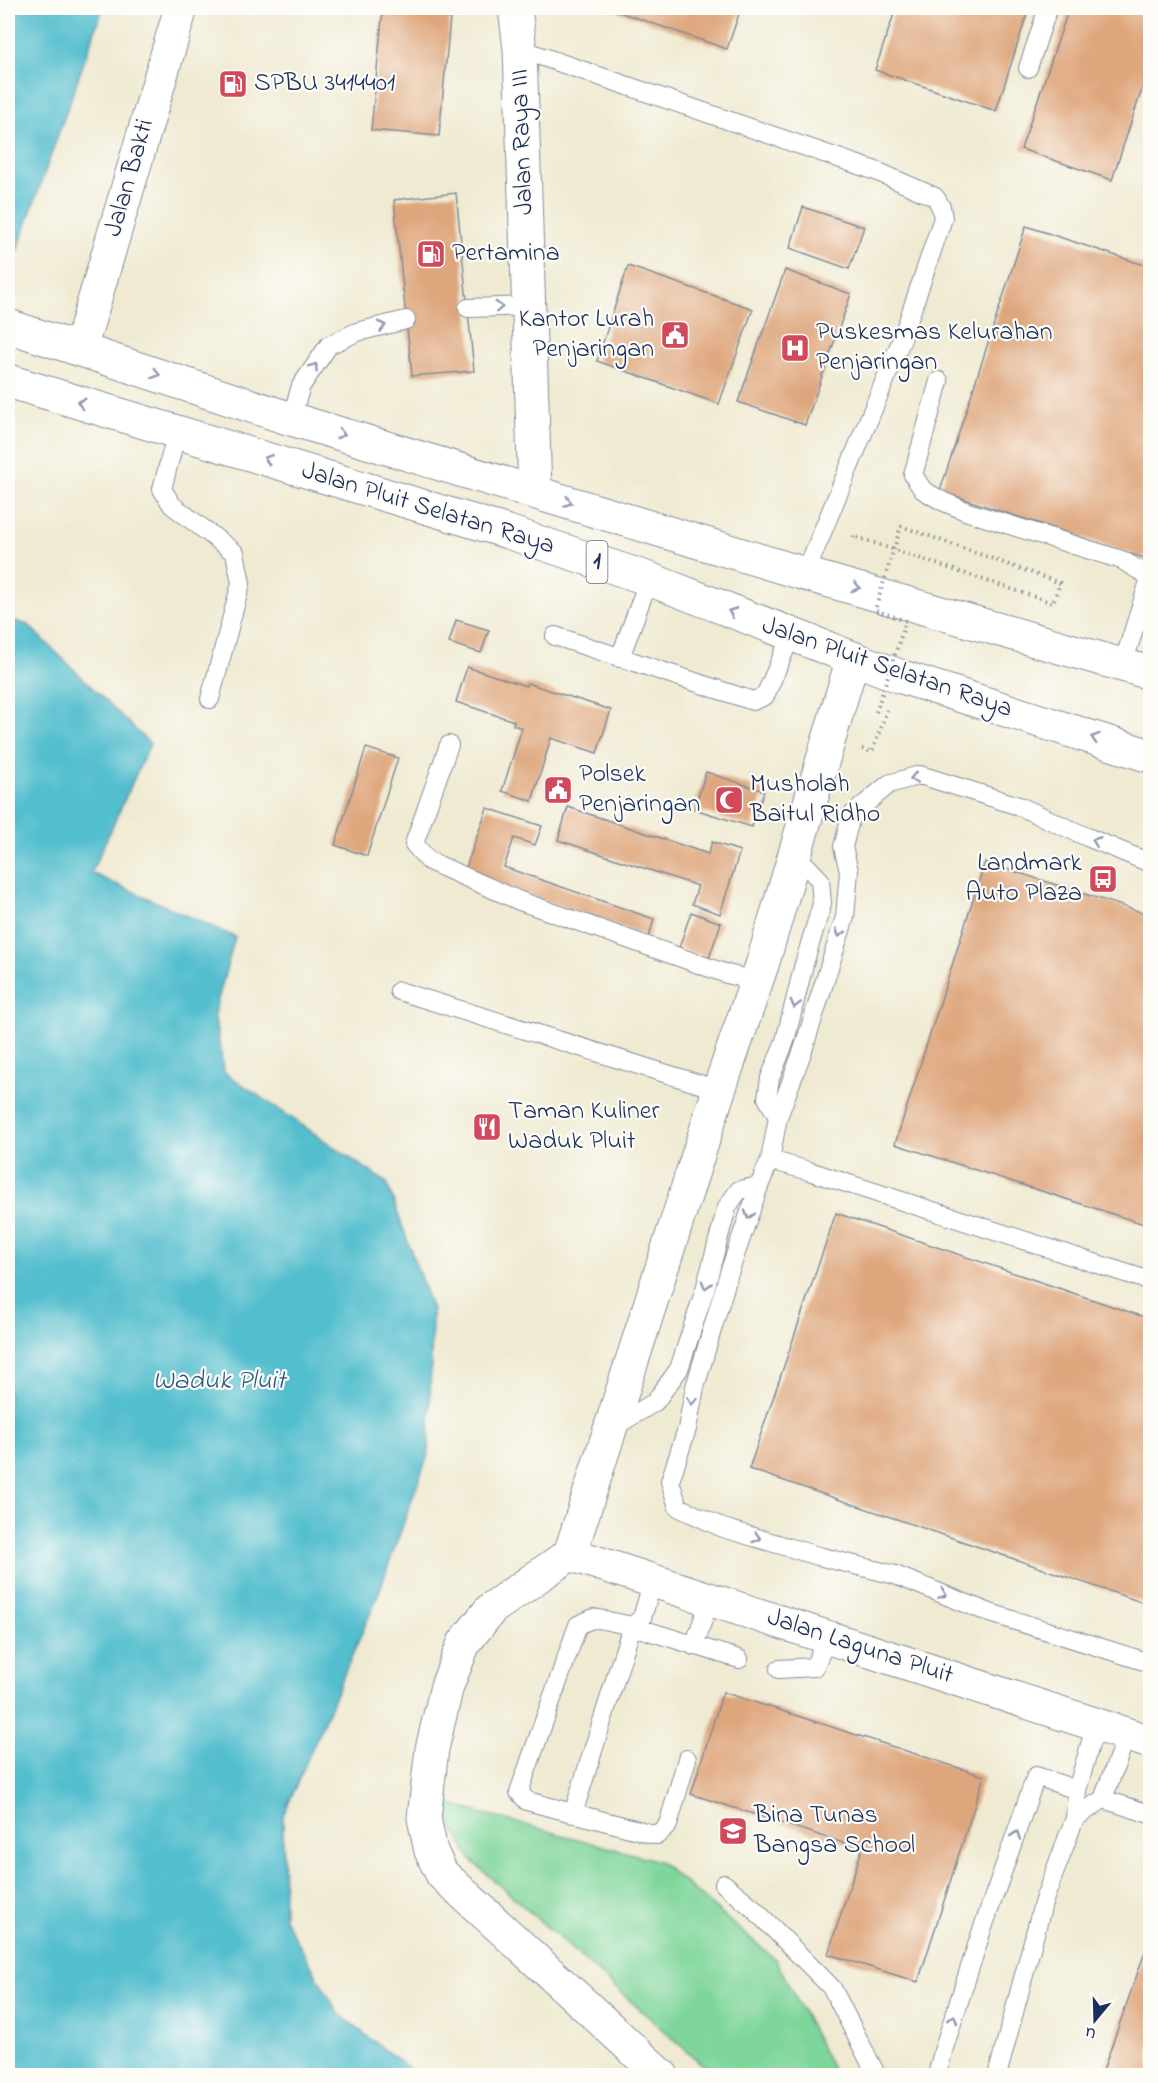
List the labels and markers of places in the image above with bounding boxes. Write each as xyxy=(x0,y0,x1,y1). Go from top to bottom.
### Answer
place label: SPBU 3414401 xyxy=(254,65,395,103)
fuel station icon: SPBU 3414401 xyxy=(217,68,249,100)
place label: Pertamina xyxy=(452,235,560,273)
fuel station icon: Pertamina xyxy=(415,238,447,270)
place label: Kantor Lurah Penjaringan xyxy=(519,301,654,369)
place label: Puskesmas Kelurahan Penjaringan xyxy=(816,314,1052,382)
public building icon: Kantor Lurah Penjaringan xyxy=(659,319,691,351)
hospital icon: Puskesmas Kelurahan Penjaringan xyxy=(779,332,811,364)
place label: Polsek Penjaringan xyxy=(579,756,700,824)
place label: Musholah Baitul Ridho xyxy=(749,766,880,834)
public building icon: Polsek Penjaringan xyxy=(542,774,574,806)
mosque icon: Musholah Baitul Ridho xyxy=(713,784,745,816)
place label: Landmark Auto Plaza xyxy=(966,845,1083,913)
bus stop icon: Landmark Auto Plaza xyxy=(1087,863,1119,895)
place label: Taman Kuliner Waduk Pluit xyxy=(508,1093,660,1161)
restaurant icon: Taman Kuliner Waduk Pluit xyxy=(471,1111,503,1143)
place label: Bina Tunas Bangsa School xyxy=(753,1797,915,1865)
school or university icon: Bina Tunas Bangsa School xyxy=(717,1815,749,1847)

